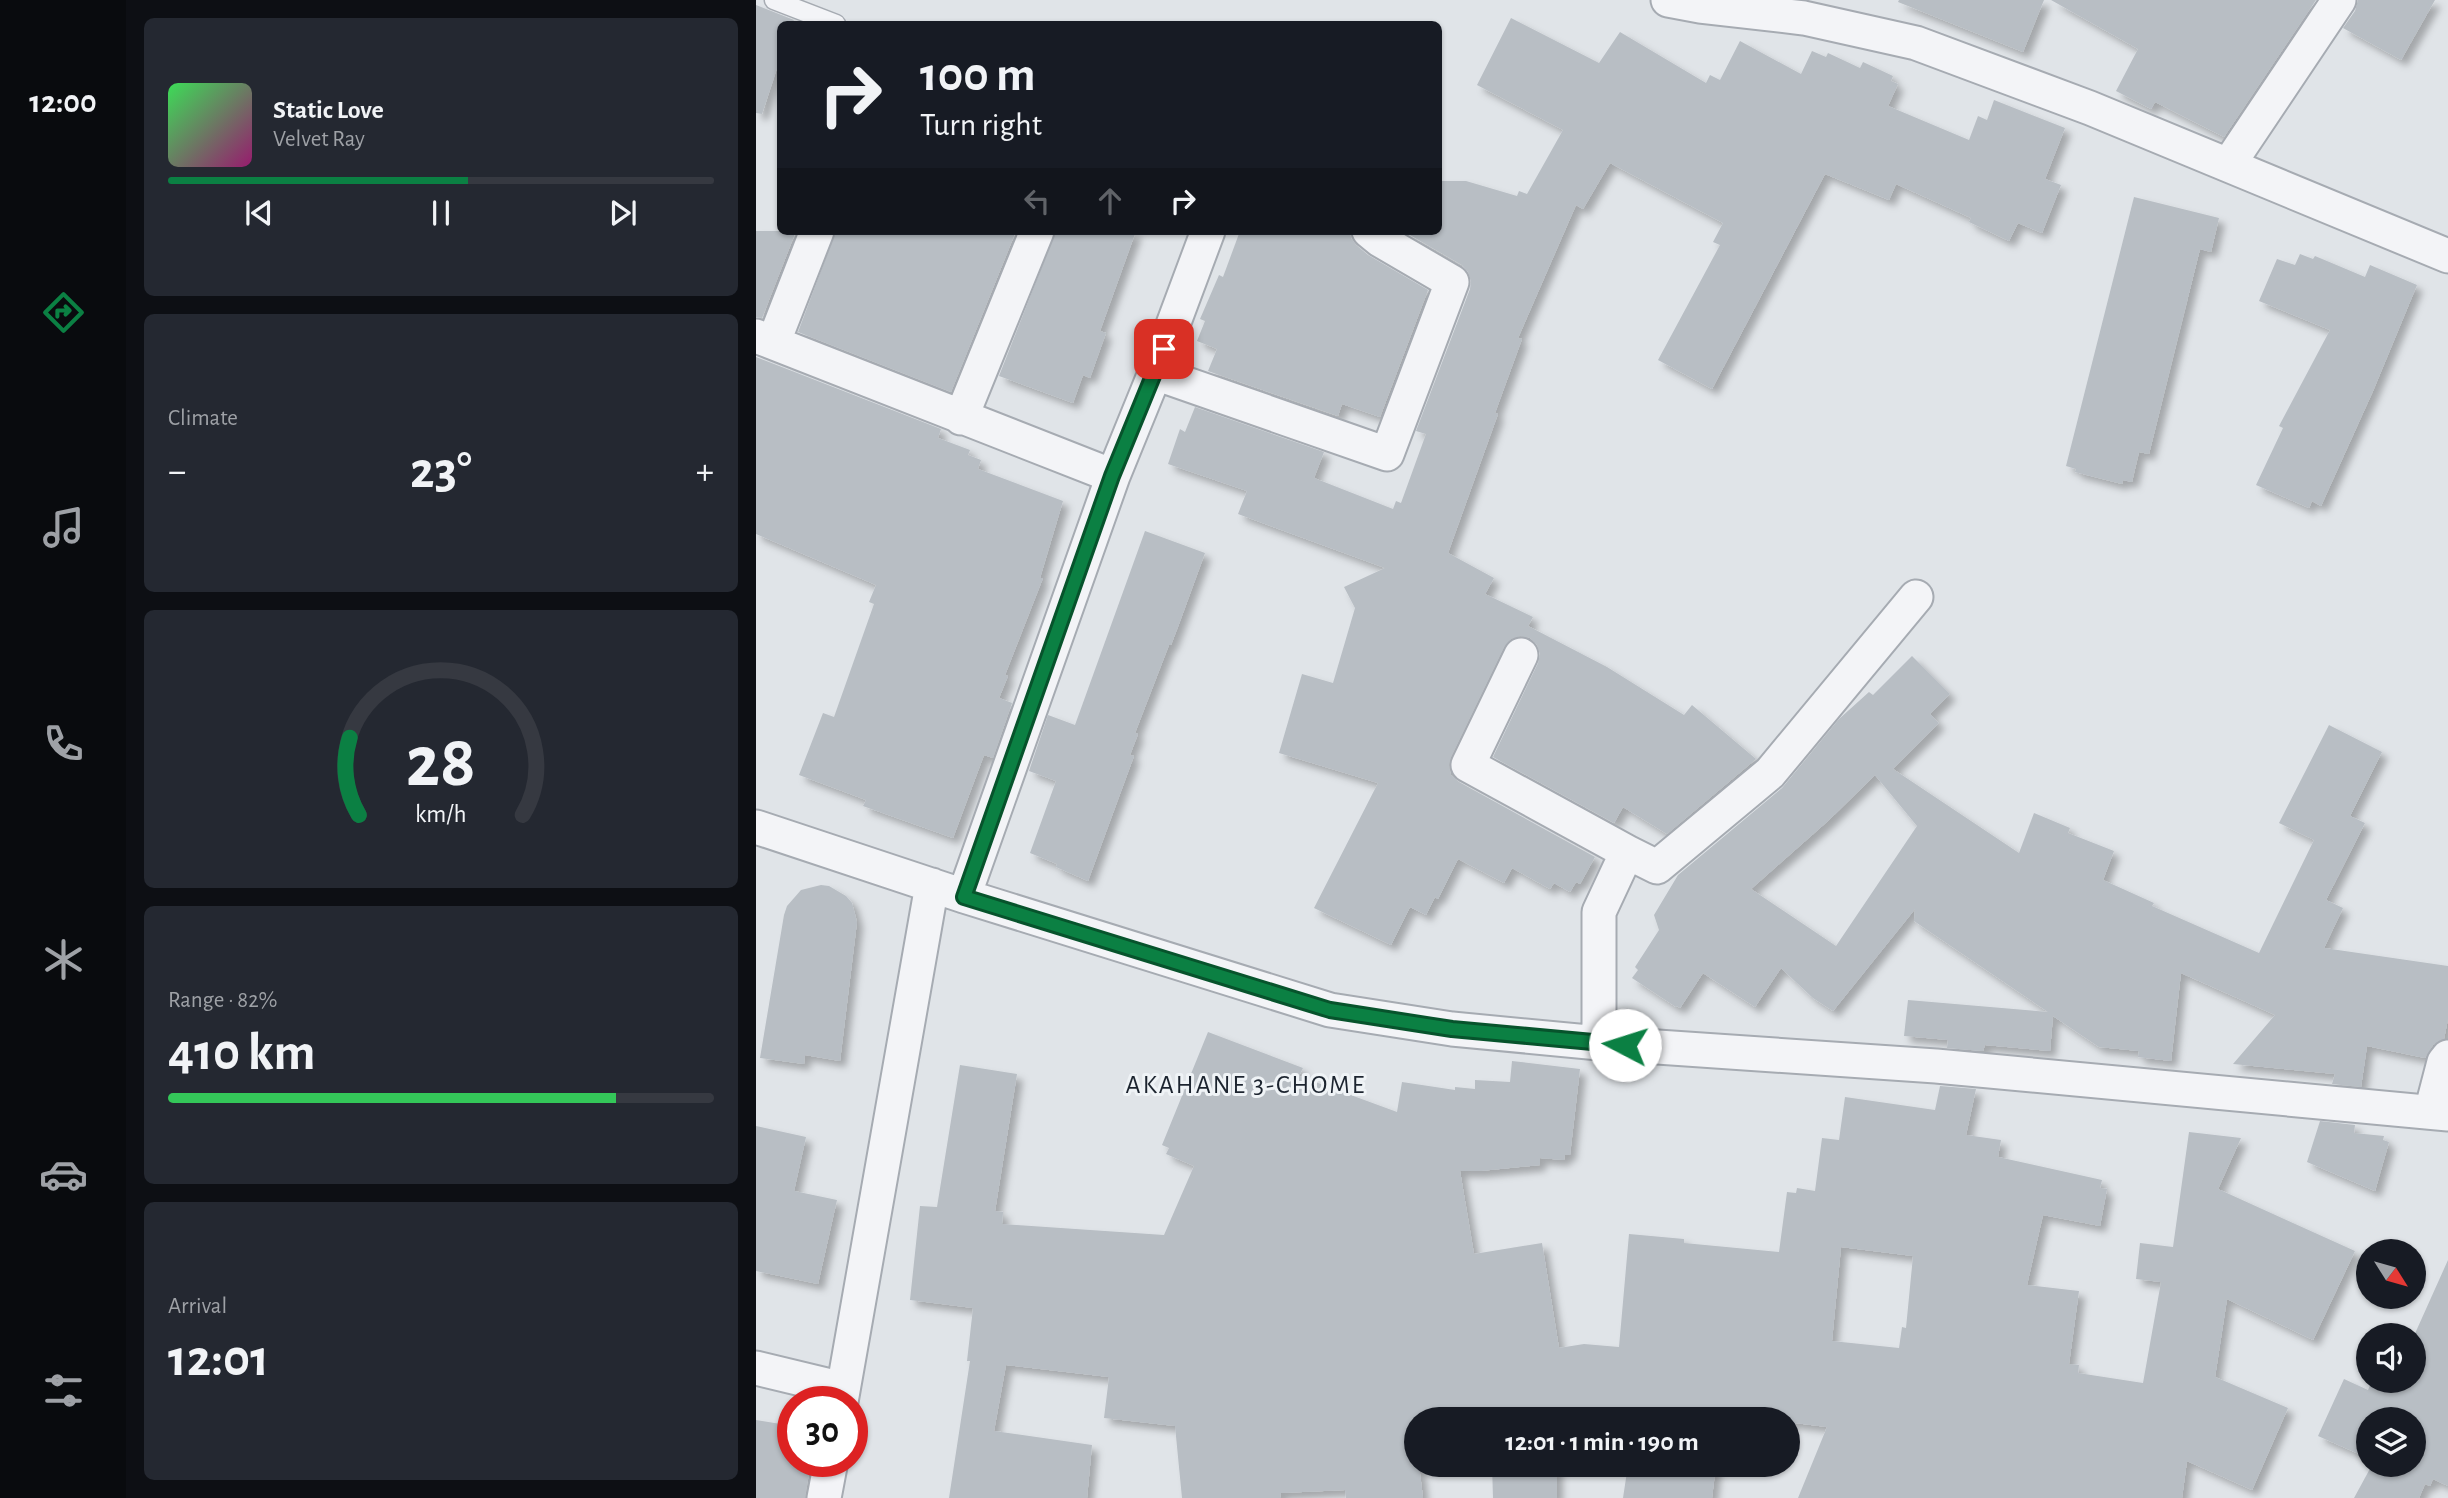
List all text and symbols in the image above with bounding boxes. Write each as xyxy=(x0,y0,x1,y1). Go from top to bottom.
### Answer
icon: right xyxy=(805,49,896,140)
text: 100 m xyxy=(920,51,1036,100)
text: 12:00 xyxy=(29,86,97,118)
text: Static Love xyxy=(273,97,384,123)
text: Turn right xyxy=(920,109,1042,141)
text: Velvet Ray xyxy=(273,128,365,151)
icon: left xyxy=(1018,182,1056,220)
icon: ahead xyxy=(1091,182,1129,220)
icon: right xyxy=(1164,182,1202,220)
icon: previous xyxy=(240,194,278,232)
icon: pause xyxy=(422,194,460,232)
icon: next xyxy=(604,194,642,232)
icon: directions xyxy=(39,288,88,337)
pin xyxy=(1134,319,1194,379)
icon: arrive xyxy=(1145,330,1183,368)
text: Climate xyxy=(168,407,238,430)
text: 23° xyxy=(410,445,472,497)
text: − xyxy=(168,453,186,491)
text: + xyxy=(696,453,714,491)
icon: music xyxy=(39,503,88,552)
icon: phone xyxy=(39,719,88,768)
text: 28 xyxy=(406,727,476,800)
text: km/h xyxy=(415,802,467,827)
icon: climate xyxy=(39,935,88,984)
text: Range · 82% xyxy=(168,989,278,1012)
position arrow xyxy=(1588,1008,1662,1082)
text: 410 km xyxy=(168,1027,316,1079)
district label: AKAHANE 3-CHOME xyxy=(1126,1072,1366,1098)
icon: car xyxy=(39,1150,88,1199)
north arrow xyxy=(2356,1239,2426,1309)
map controls xyxy=(2356,1239,2426,1477)
text: Arrival xyxy=(168,1295,227,1318)
button: sound xyxy=(2356,1323,2426,1393)
text: 12:01 xyxy=(168,1333,269,1385)
icon: filters xyxy=(39,1366,88,1415)
speed limit sign: 30 xyxy=(777,1386,868,1477)
button: layers xyxy=(2356,1407,2426,1477)
text: 12:01 · 1 min · 190 m xyxy=(1505,1429,1699,1455)

